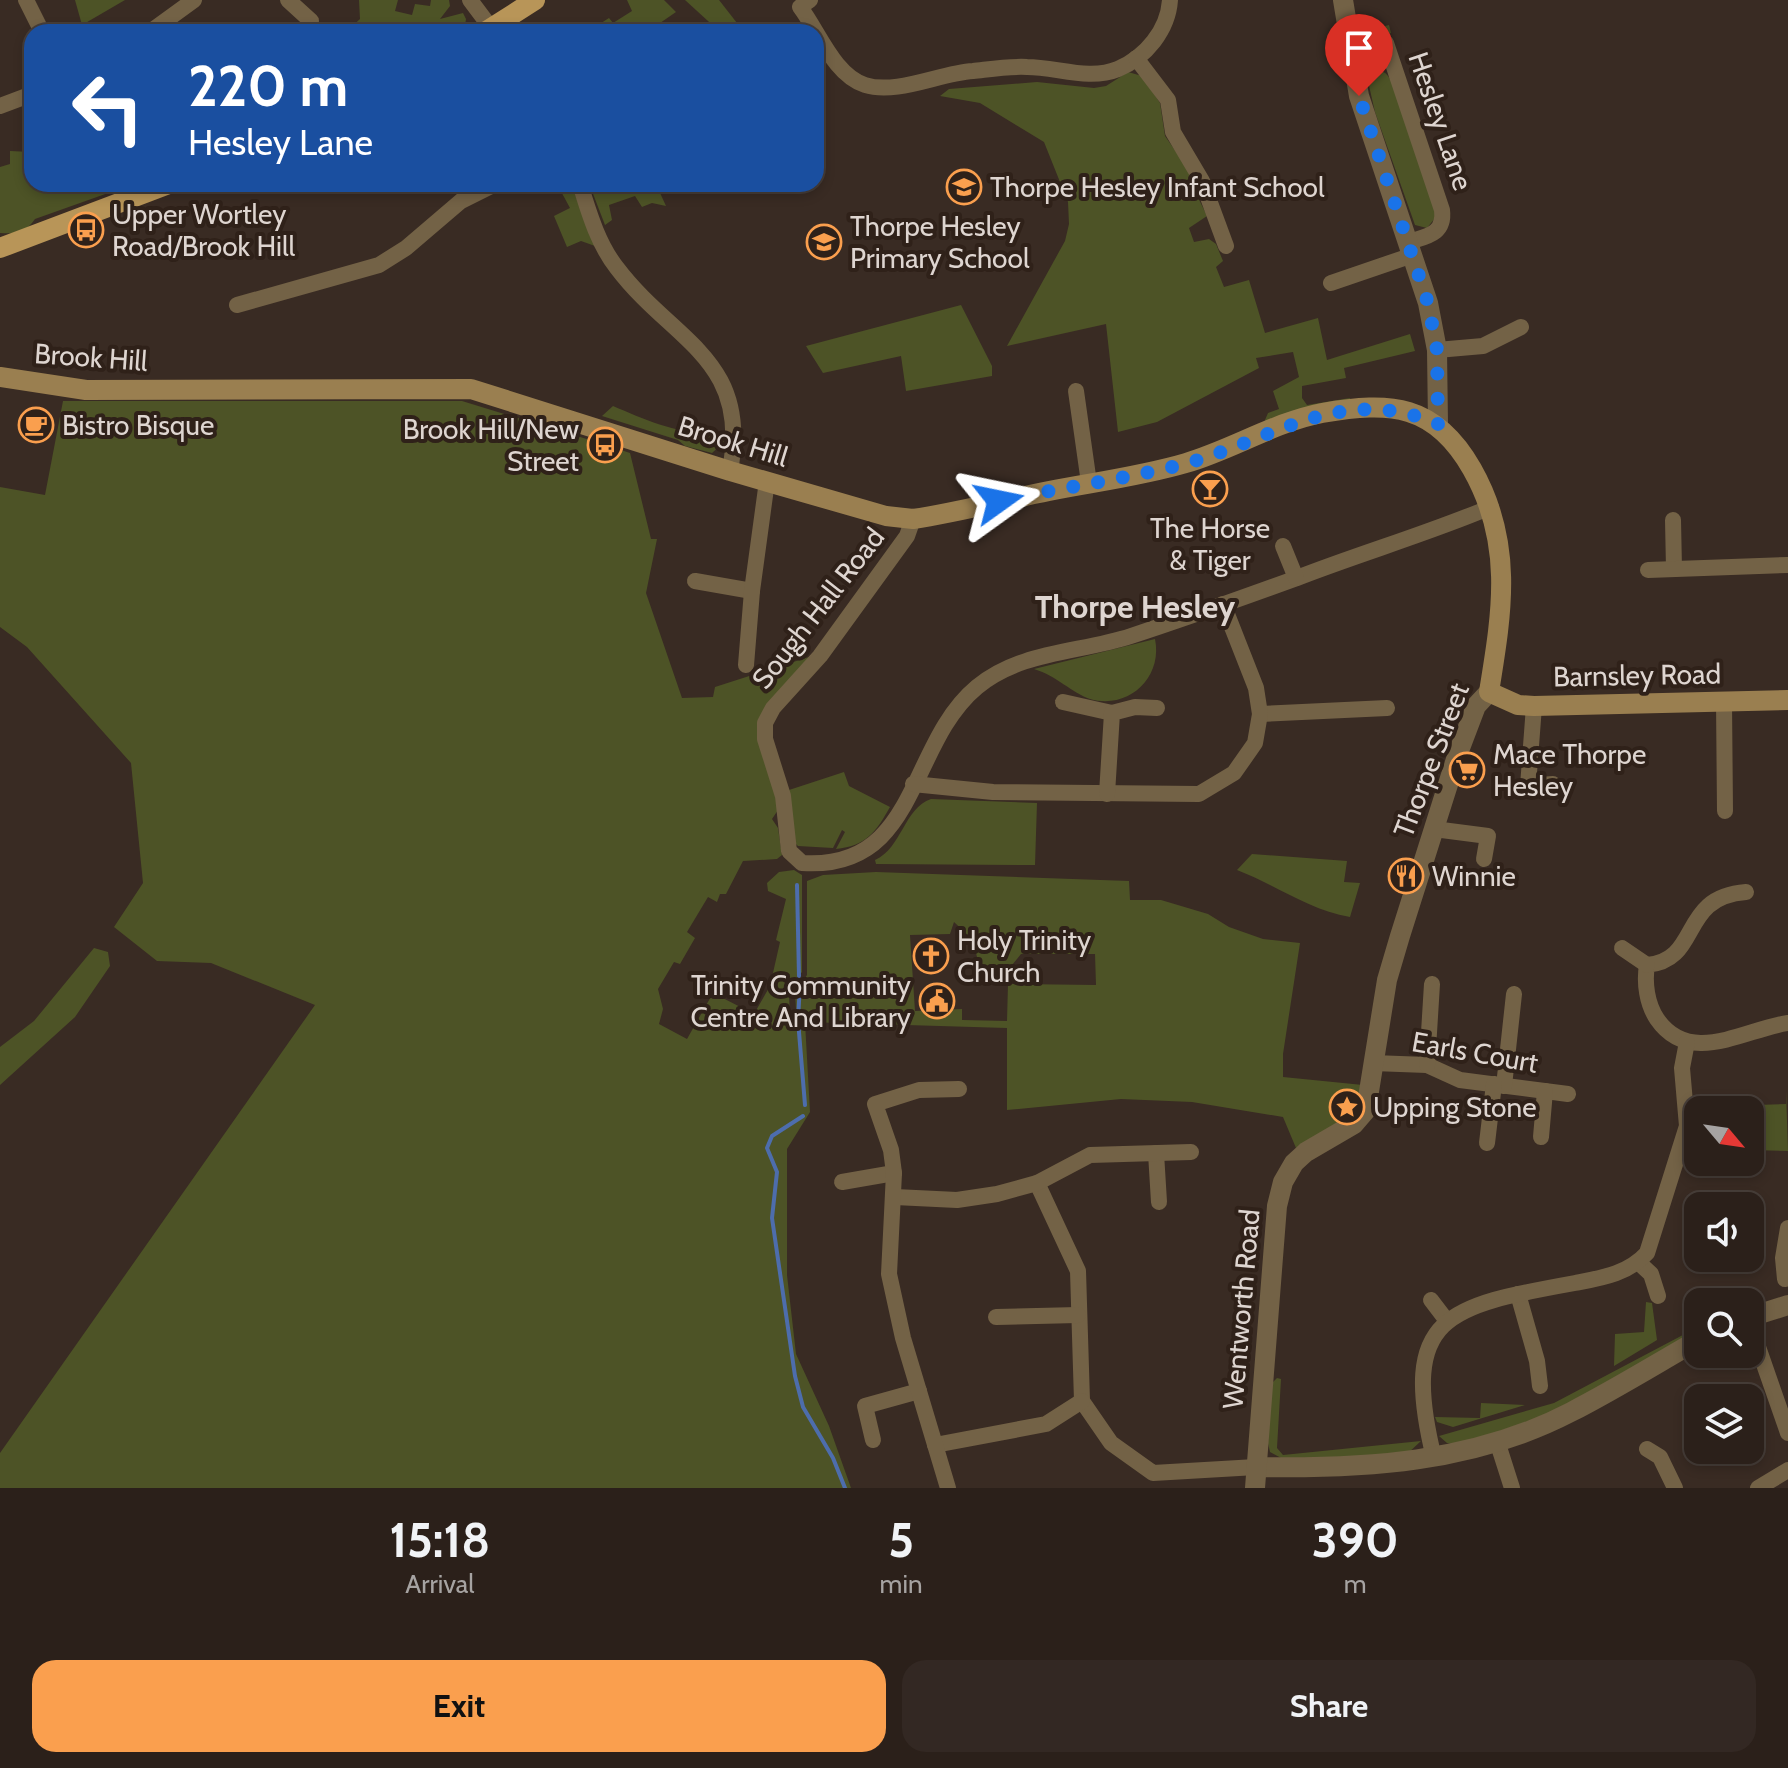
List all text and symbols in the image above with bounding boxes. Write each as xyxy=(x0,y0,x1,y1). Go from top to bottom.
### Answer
pin xyxy=(1325,14.0,1393,96)
icon: arrive xyxy=(1337,26,1381,70)
street label: Hesley Lane xyxy=(1402,47,1480,195)
text: 220 m xyxy=(188,52,348,120)
icon: left xyxy=(56,56,160,160)
text: Hesley Lane xyxy=(188,120,373,164)
school or university icon: Thorpe Hesley Infant School xyxy=(945,168,983,206)
place label: Thorpe Hesley Infant School xyxy=(990,170,1325,204)
place label: Upper Wortley Road/Brook Hill xyxy=(112,197,296,263)
place label: Thorpe Hesley Primary School xyxy=(850,209,1030,275)
bus stop icon: Upper Wortley Road/Brook Hill xyxy=(67,211,105,249)
school or university icon: Thorpe Hesley Primary School xyxy=(805,223,843,261)
street label: Brook Hill xyxy=(33,336,149,378)
cafe icon: Bistro Bisque xyxy=(17,406,55,444)
place label: Bistro Bisque xyxy=(62,408,214,442)
street label: Brook Hill xyxy=(674,408,793,474)
place label: Brook Hill/New Street xyxy=(403,412,579,478)
bus stop icon: Brook Hill/New Street xyxy=(586,426,624,464)
position arrow xyxy=(957,459,1041,543)
bar icon: The Horse & Tiger xyxy=(1191,470,1229,508)
place label: The Horse & Tiger xyxy=(1150,511,1270,577)
street label: Sough Hall Road xyxy=(745,521,891,695)
district label: Thorpe Hesley xyxy=(1035,587,1236,626)
street label: Barnsley Road xyxy=(1553,657,1721,693)
street label: Thorpe Street xyxy=(1386,678,1476,842)
place label: Mace Thorpe Hesley xyxy=(1493,737,1646,803)
supermarket icon: Mace Thorpe Hesley xyxy=(1448,751,1486,789)
restaurant icon: Winnie xyxy=(1387,857,1425,895)
place label: Winnie xyxy=(1432,859,1516,893)
place label: Holy Trinity Church xyxy=(957,923,1091,989)
church icon: Holy Trinity Church xyxy=(912,937,950,975)
place label: Trinity Community Centre And Library xyxy=(691,968,911,1034)
public building icon: Trinity Community Centre And Library xyxy=(918,982,956,1020)
street label: Earls Court xyxy=(1409,1024,1541,1080)
place icon: Upping Stone xyxy=(1328,1088,1366,1126)
place label: Upping Stone xyxy=(1373,1090,1537,1124)
north arrow xyxy=(1684,1096,1764,1176)
map controls xyxy=(1684,1096,1764,1464)
button: sound xyxy=(1684,1192,1764,1272)
street label: Wentworth Road xyxy=(1215,1208,1267,1410)
button: search xyxy=(1684,1288,1764,1368)
button: layers xyxy=(1684,1384,1764,1464)
text: 15:18 xyxy=(389,1511,490,1569)
text: 5 xyxy=(888,1511,914,1569)
text: 390 xyxy=(1312,1511,1399,1569)
text: Arrival xyxy=(405,1568,474,1600)
text: min xyxy=(880,1568,922,1600)
text: m xyxy=(1344,1568,1367,1600)
button: Exit xyxy=(32,1660,886,1752)
button: Share xyxy=(902,1660,1756,1752)

